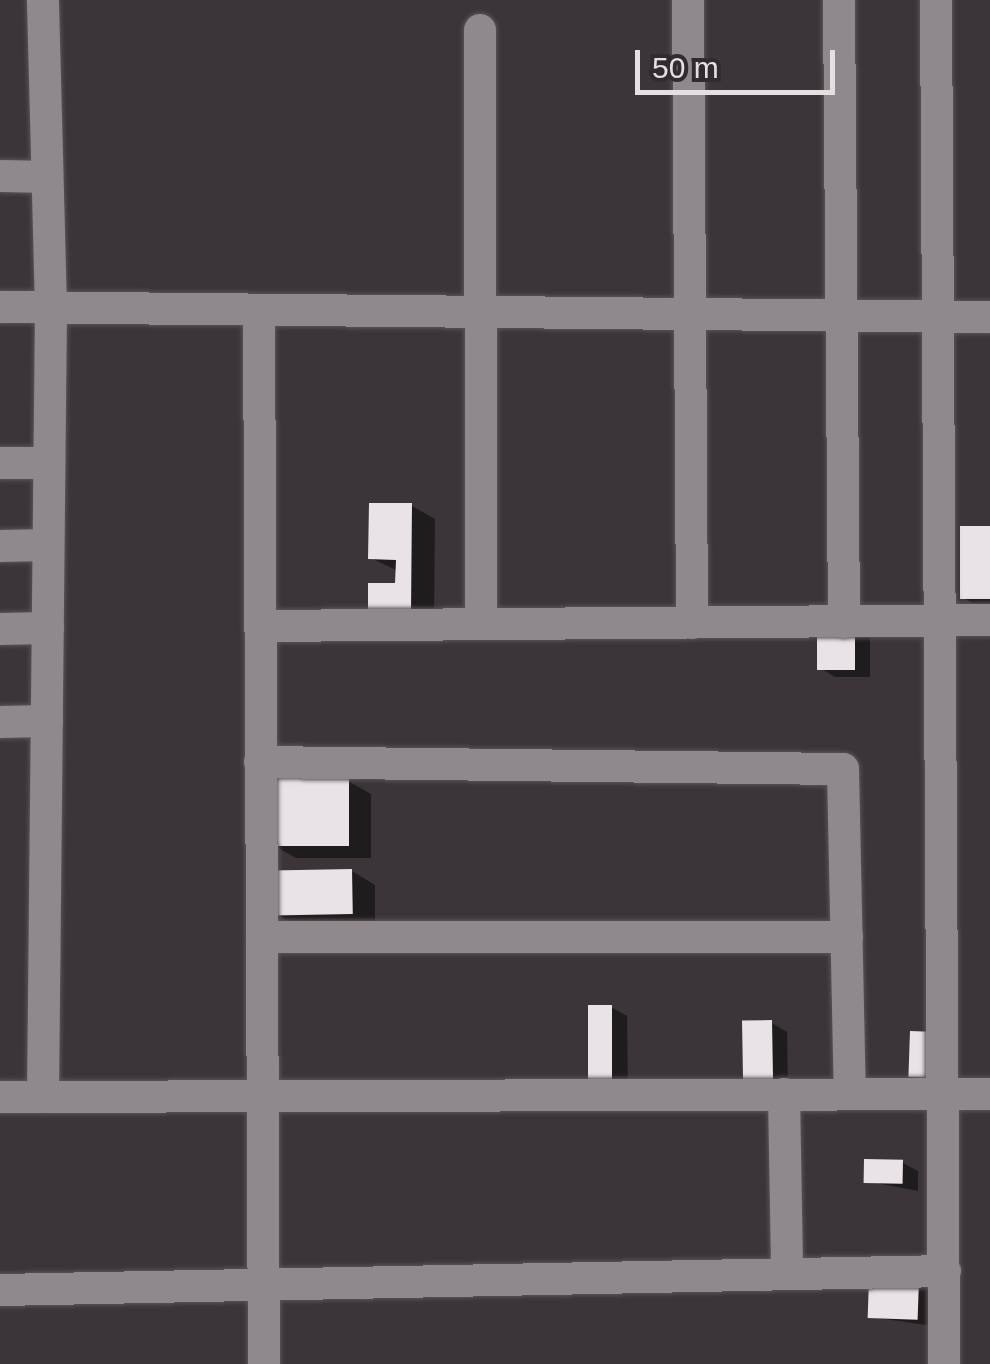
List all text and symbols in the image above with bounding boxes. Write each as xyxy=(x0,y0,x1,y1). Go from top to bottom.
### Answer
scale bar xyxy=(640,30,840,92)
text: 50 m xyxy=(652,51,719,84)

